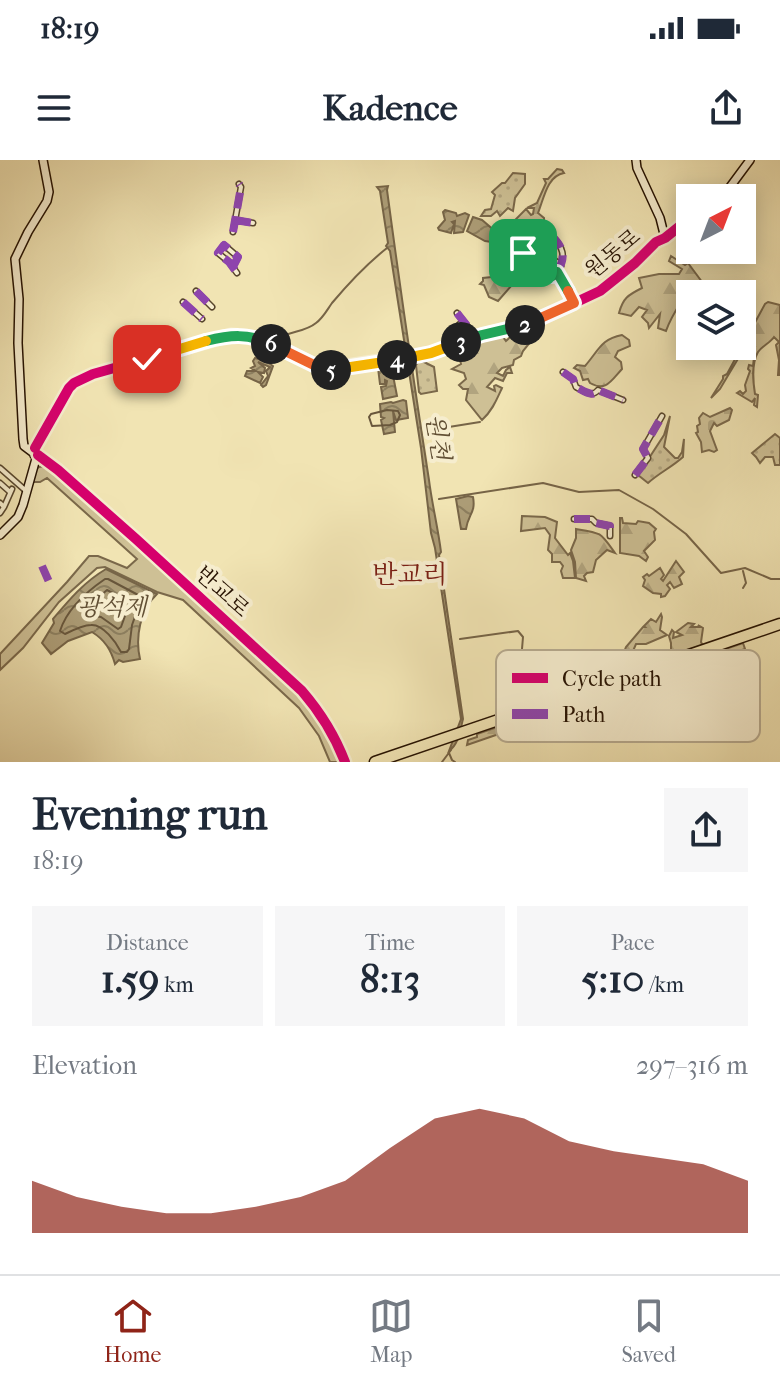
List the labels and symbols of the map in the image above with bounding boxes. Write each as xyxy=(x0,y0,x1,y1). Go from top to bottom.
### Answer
north arrow xyxy=(676,184,756,264)
pin xyxy=(489,219,557,287)
street label: 원동로 xyxy=(580,224,646,284)
pin: 2 xyxy=(505,305,545,345)
pin: 3 xyxy=(441,322,481,362)
pin: 6 xyxy=(251,324,291,364)
pin xyxy=(113,325,181,393)
pin: 4 xyxy=(377,340,417,380)
pin: 5 xyxy=(311,350,351,390)
water label: 원천 xyxy=(421,412,456,464)
district label: 반교리 xyxy=(372,559,448,590)
street label: 반교로 xyxy=(190,561,255,623)
water label: 광석제 xyxy=(77,593,150,621)
legend xyxy=(496,650,760,742)
text: Cycle path xyxy=(562,666,662,692)
text: Path xyxy=(562,702,606,728)

